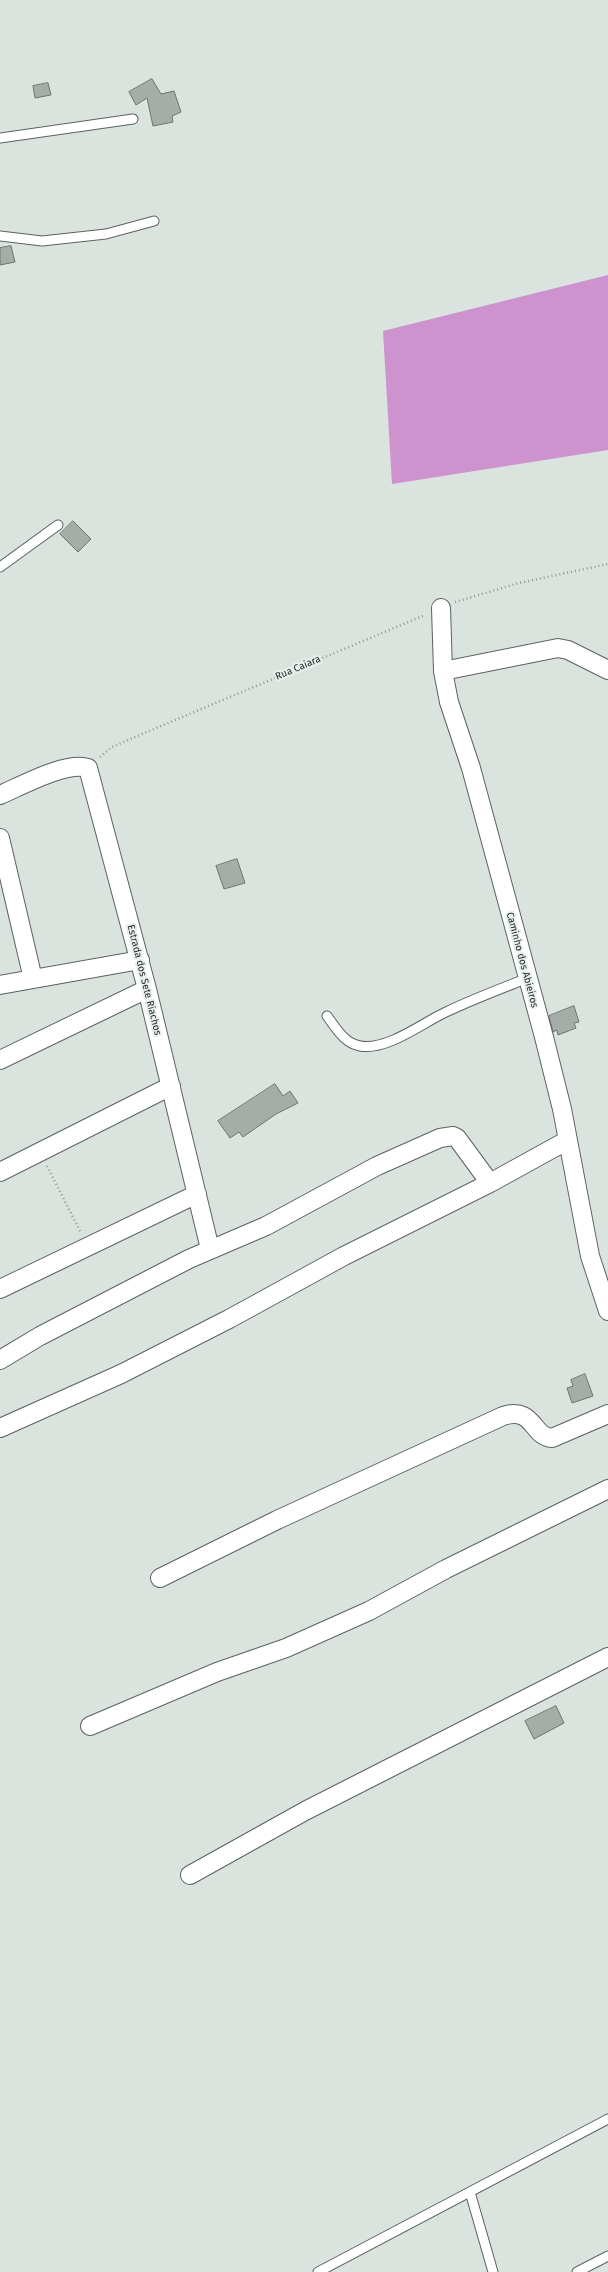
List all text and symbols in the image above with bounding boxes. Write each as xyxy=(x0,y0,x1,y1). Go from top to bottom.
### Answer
street label: Rua Caiara xyxy=(274,653,322,683)
street label: Caminho dos Abieiros xyxy=(503,911,541,1009)
street label: Estrada dos Sete Riachos xyxy=(124,923,164,1037)

